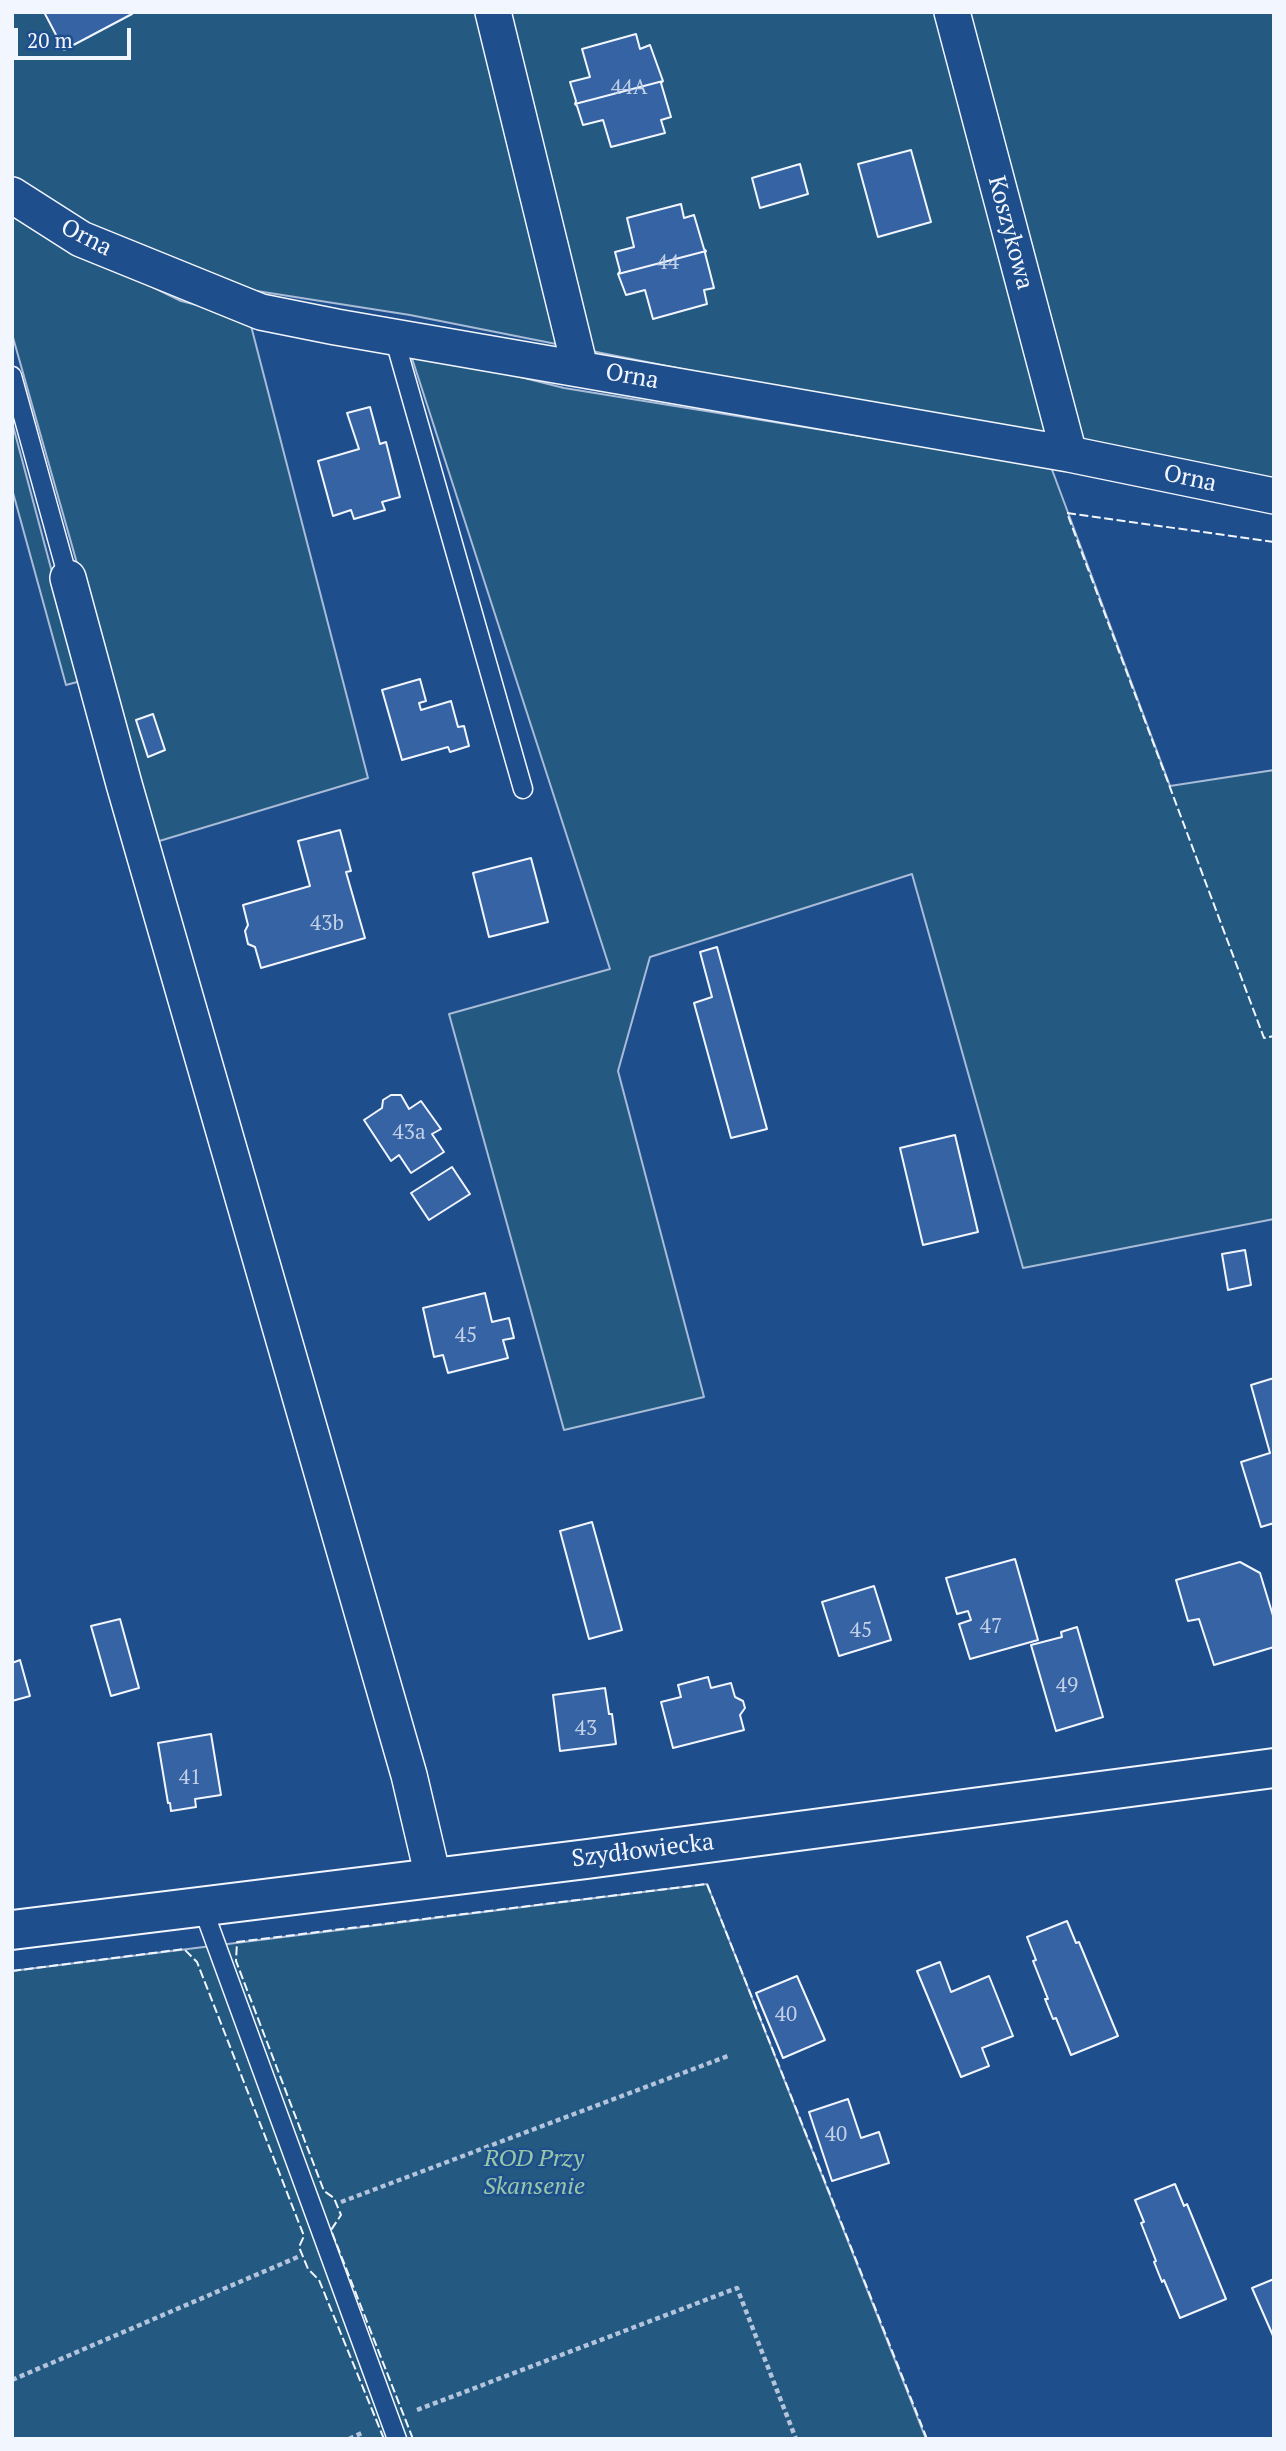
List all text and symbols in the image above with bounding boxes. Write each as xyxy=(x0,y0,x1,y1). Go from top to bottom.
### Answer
scale bar xyxy=(18,14,135,58)
text: 20 m xyxy=(27,26,73,54)
house number: 44A xyxy=(611,75,647,101)
street label: Koszykowa xyxy=(981,173,1039,293)
street label: Orna xyxy=(56,213,116,263)
house number: 44 xyxy=(657,250,679,276)
street label: Orna xyxy=(603,358,661,396)
street label: Orna xyxy=(1161,459,1219,499)
house number: 43b xyxy=(310,911,344,937)
house number: 43a xyxy=(393,1120,425,1146)
house number: 45 xyxy=(455,1323,477,1349)
house number: 47 xyxy=(980,1614,1002,1640)
house number: 45 xyxy=(850,1618,872,1644)
house number: 49 xyxy=(1056,1673,1078,1699)
house number: 43 xyxy=(575,1716,597,1742)
house number: 41 xyxy=(179,1765,201,1791)
street label: Szydłowiecka xyxy=(570,1828,716,1874)
house number: 40 xyxy=(775,2002,797,2028)
house number: 40 xyxy=(825,2122,847,2148)
park label: ROD Przy Skansenie xyxy=(483,2145,585,2201)

